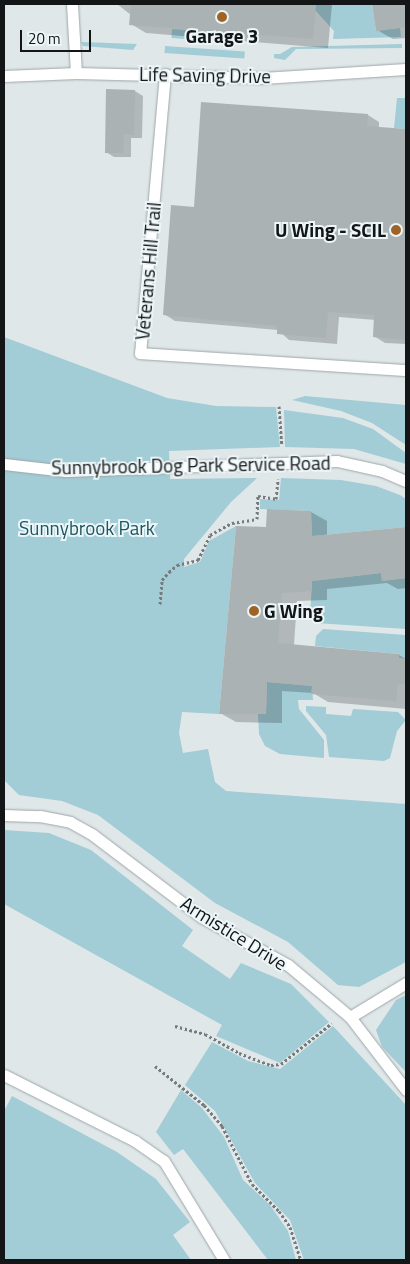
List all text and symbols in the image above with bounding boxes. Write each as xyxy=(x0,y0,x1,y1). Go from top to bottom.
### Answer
marker: Garage 3 xyxy=(216,11,228,23)
scale bar xyxy=(22,20,94,52)
place label: Garage 3 xyxy=(186,25,258,47)
text: 20 m xyxy=(28,27,61,50)
street label: Life Saving Drive xyxy=(139,62,271,88)
street label: Veterans Hill Trail xyxy=(131,201,165,341)
place label: U Wing - SCIL xyxy=(275,219,386,241)
marker: U Wing - SCIL xyxy=(390,224,402,236)
street label: Sunnybrook Dog Park Service Road xyxy=(51,451,331,479)
park label: Sunnybrook Park xyxy=(19,517,155,539)
place label: G Wing xyxy=(264,600,323,622)
marker: G Wing xyxy=(248,605,260,617)
street label: Armistice Drive xyxy=(177,891,291,975)

